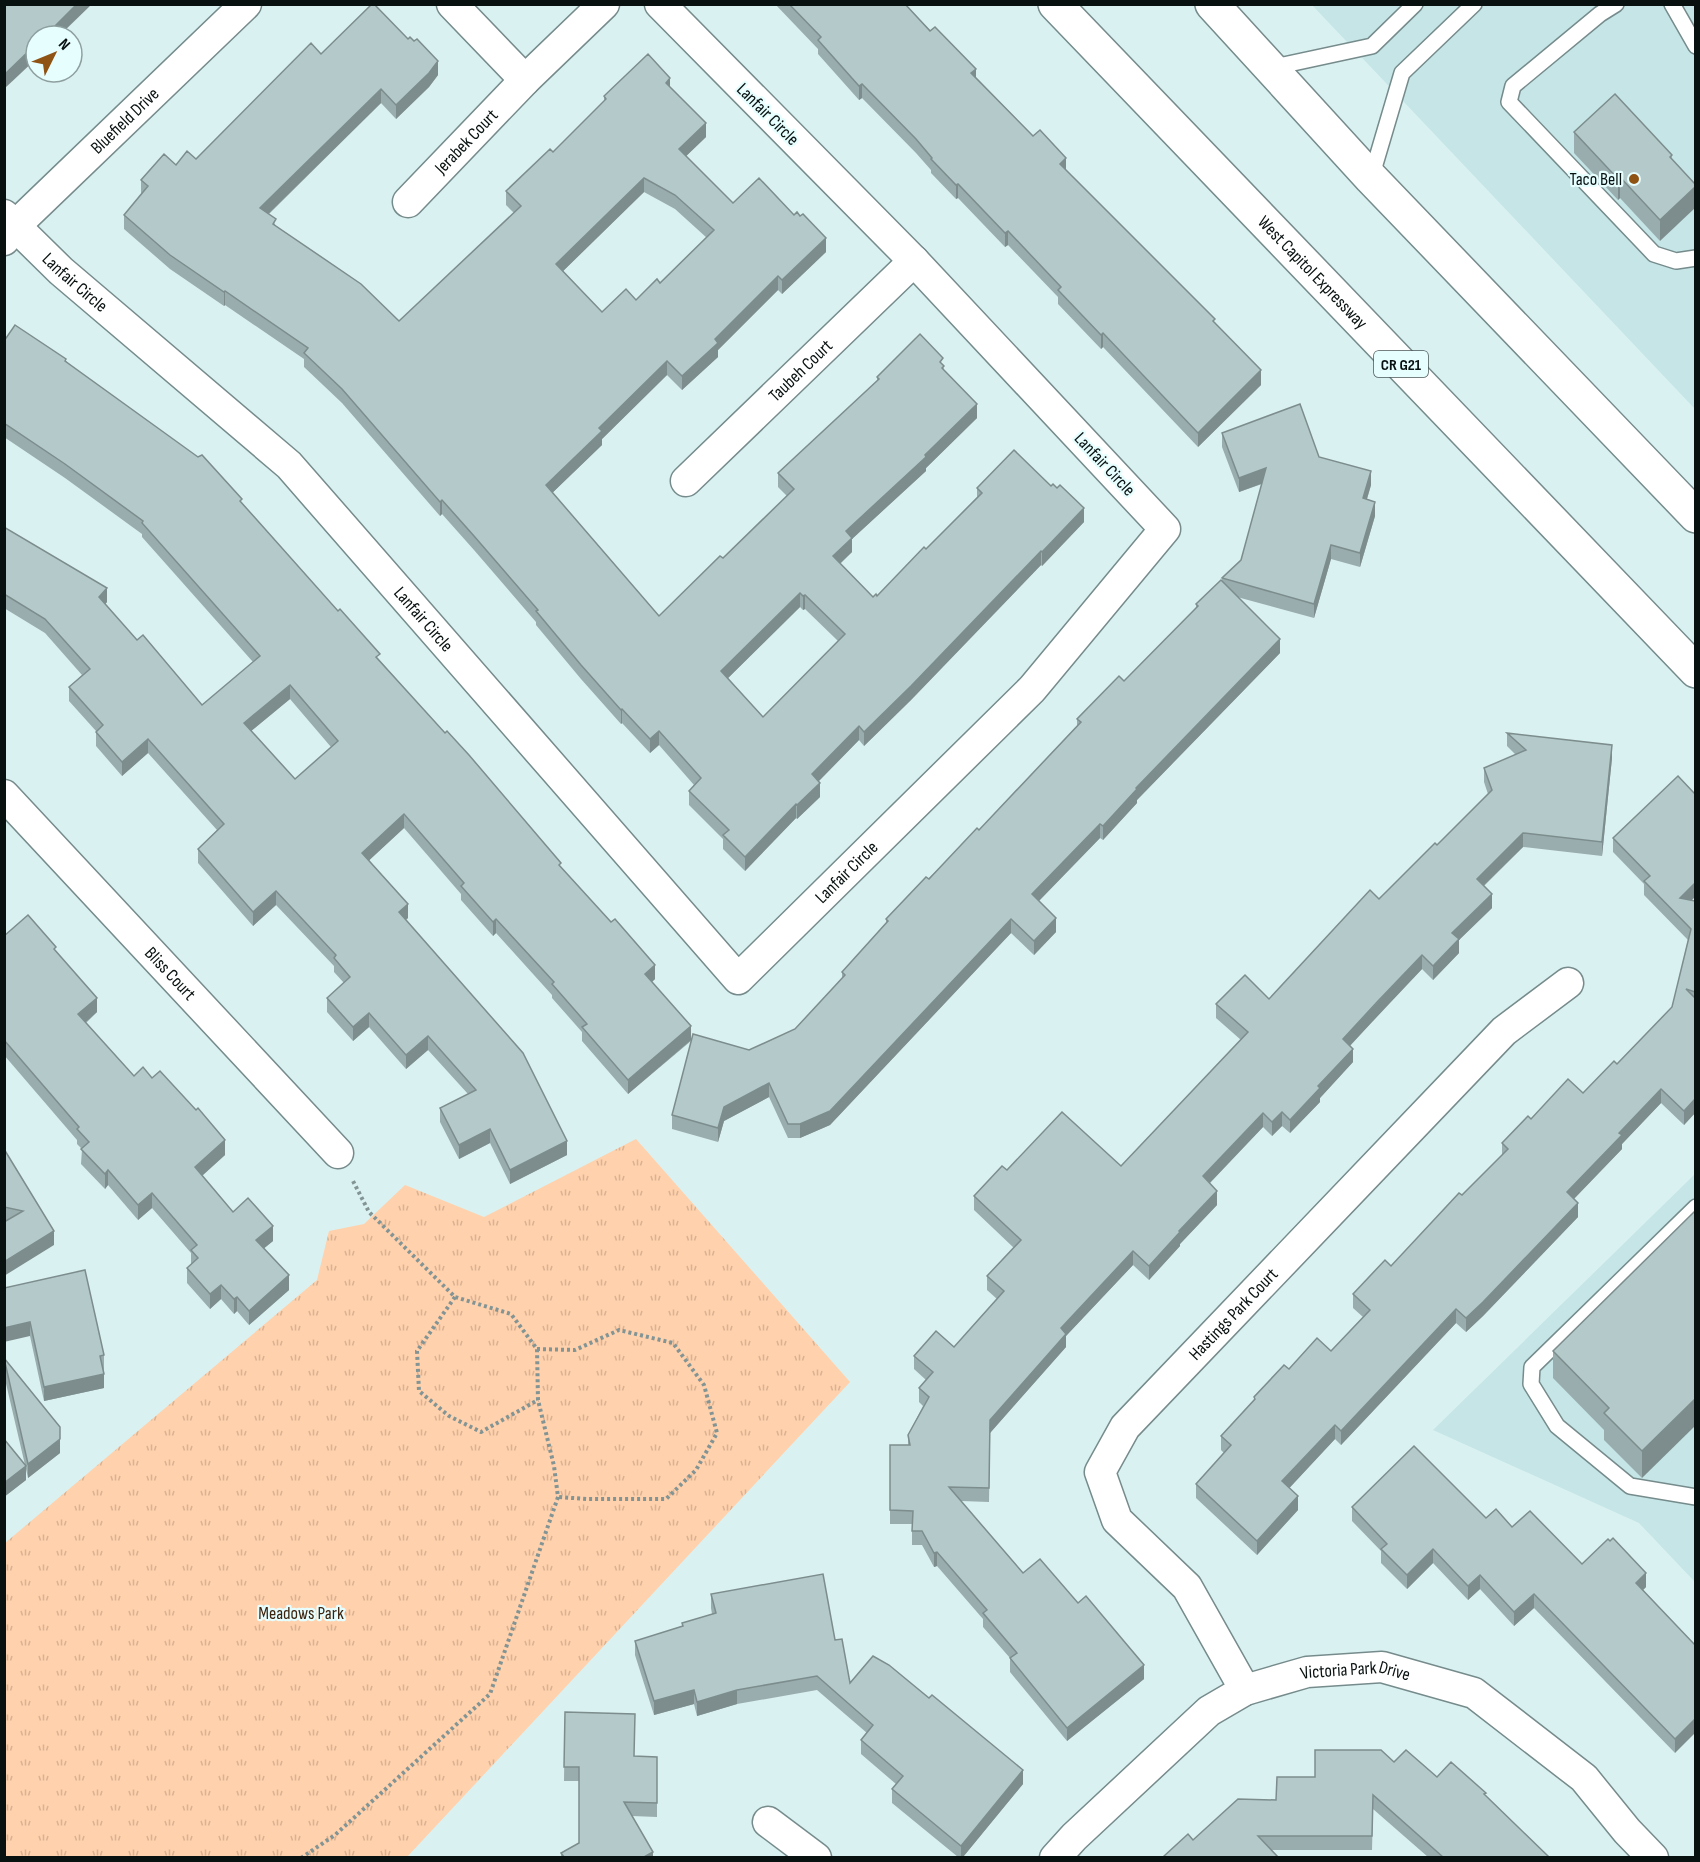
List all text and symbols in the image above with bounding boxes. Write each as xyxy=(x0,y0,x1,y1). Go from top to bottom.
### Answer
north arrow xyxy=(24,24,84,84)
text: N xyxy=(54,35,74,54)
street label: Lanfair Circle xyxy=(732,79,803,150)
street label: Bluefield Drive xyxy=(87,83,164,158)
street label: Jerabek Court xyxy=(430,105,503,179)
place label: Taco Bell xyxy=(1570,169,1622,190)
marker: Taco Bell xyxy=(1627,172,1641,186)
street label: West Capitol Expressway xyxy=(1253,212,1372,334)
street label: Lanfair Circle xyxy=(38,249,112,317)
street label: Taubeh Court xyxy=(765,335,837,406)
road number: CR G21 xyxy=(1374,351,1428,377)
street label: Lanfair Circle xyxy=(1070,428,1139,501)
street label: Lanfair Circle xyxy=(389,583,457,656)
street label: Lanfair Circle xyxy=(811,837,882,908)
street label: Bliss Court xyxy=(140,943,200,1005)
street label: Hastings Park Court xyxy=(1185,1264,1283,1365)
park label: Meadows Park xyxy=(258,1603,344,1624)
street label: Victoria Park Drive xyxy=(1298,1657,1412,1685)

